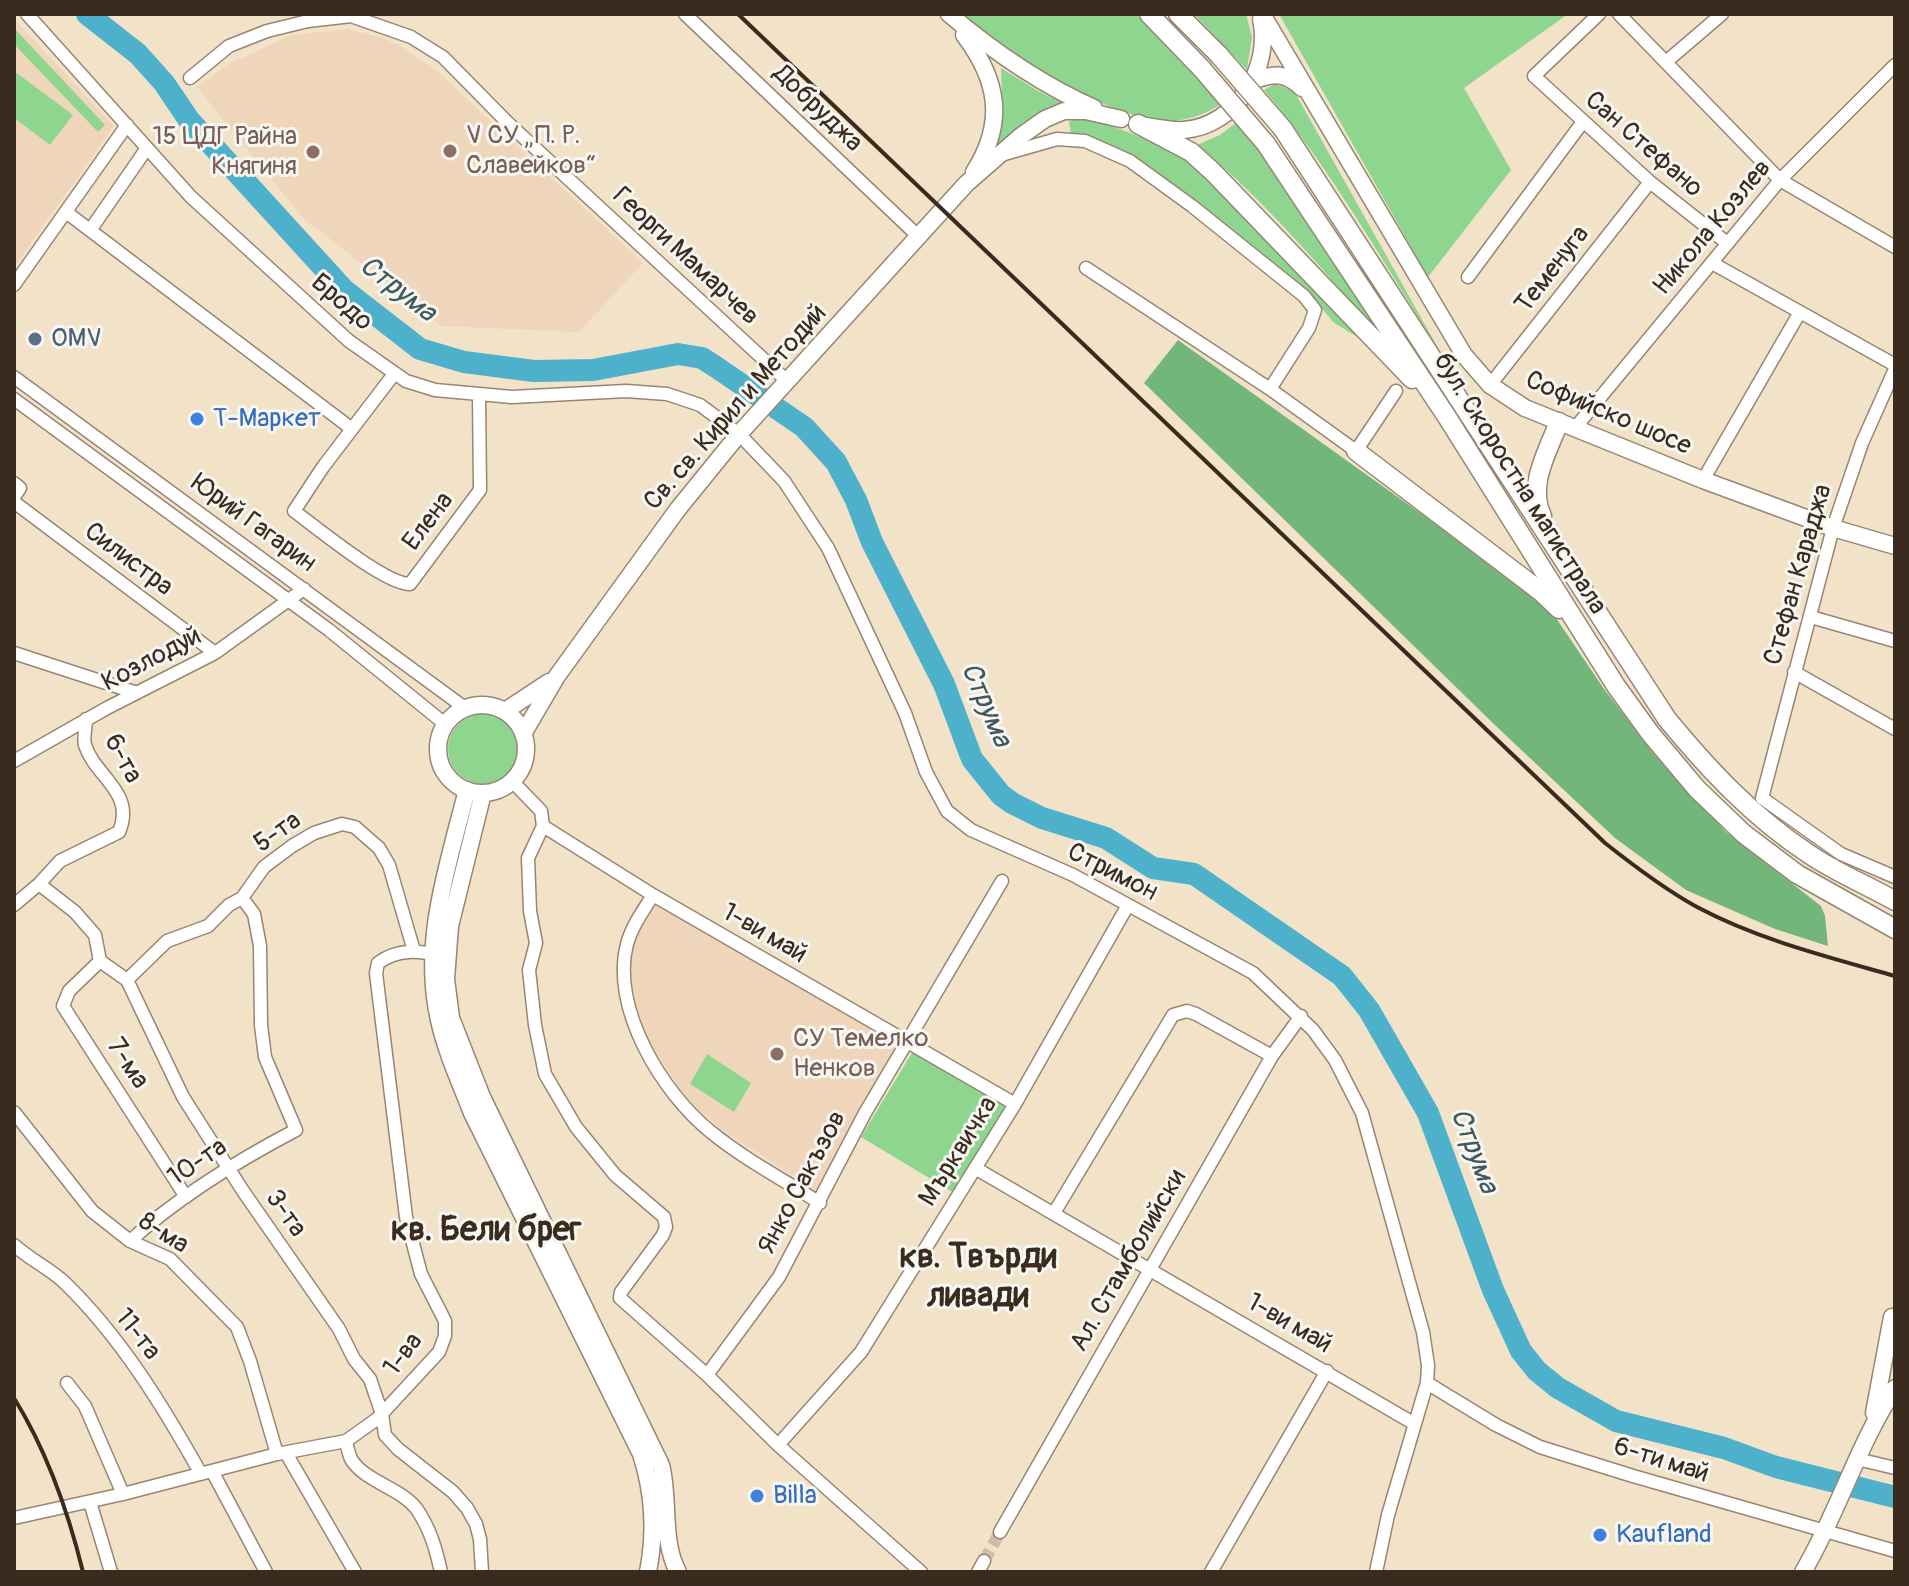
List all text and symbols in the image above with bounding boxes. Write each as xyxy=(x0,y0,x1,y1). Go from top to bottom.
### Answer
street label: Добруджа xyxy=(766,59,868,159)
street label: Сан Стефано xyxy=(1578,85,1708,205)
place label: V СУ „П. Р. Славейков“ xyxy=(466,120,597,182)
place label: 15 ЦДГ Райна Княгиня xyxy=(152,121,297,182)
marker: V СУ „П. Р. Славейков“ xyxy=(441,142,459,160)
marker: 15 ЦДГ Райна Княгиня xyxy=(304,143,322,161)
street label: Никола Козлев xyxy=(1647,154,1779,302)
street label: Георги Мамарчев xyxy=(605,181,765,333)
street label: Теменуга xyxy=(1509,220,1597,320)
water label: Струма xyxy=(352,250,442,330)
street label: Бродо xyxy=(304,268,378,338)
street label: Св. св. Кирил и Методий xyxy=(638,299,834,517)
place label: OMV xyxy=(51,323,102,355)
marker: OMV xyxy=(26,330,44,348)
street label: бул. Скоростна магистрала xyxy=(1426,347,1612,621)
street label: Софийско шосе xyxy=(1520,365,1696,463)
place label: Т-Маркет xyxy=(213,403,321,435)
marker: Т-Маркет xyxy=(188,410,206,428)
street label: Юрий Гагарин xyxy=(185,468,321,580)
street label: Стефан Караджа xyxy=(1758,481,1840,669)
street label: Елена xyxy=(397,487,461,557)
street label: Силистра xyxy=(78,517,178,603)
street label: Козлодуй xyxy=(97,621,207,699)
water label: Струма xyxy=(952,658,1018,752)
street label: 6-та xyxy=(96,729,148,789)
street label: 5-та xyxy=(248,806,308,860)
street label: Стримон xyxy=(1062,837,1162,909)
street label: 1-ви май xyxy=(716,897,812,971)
place label: СУ Темелко Ненков xyxy=(793,1023,929,1084)
street label: 7-ма xyxy=(99,1033,155,1095)
marker: СУ Темелко Ненков xyxy=(768,1045,786,1063)
street label: Мърквичка xyxy=(913,1091,1005,1213)
water label: Струма xyxy=(1442,1104,1504,1198)
street label: Янко Сакъзов xyxy=(752,1106,854,1260)
street label: 10-та xyxy=(163,1132,233,1194)
street label: Ал. Стамболийски xyxy=(1064,1164,1194,1358)
street label: 3-та xyxy=(258,1184,312,1244)
street label: 8-ма xyxy=(132,1207,194,1261)
district label: кв. Бели брег xyxy=(391,1211,581,1251)
district label: кв. Твърди ливади xyxy=(899,1238,1057,1318)
street label: 1-ви май xyxy=(1241,1287,1337,1361)
street label: 11-та xyxy=(107,1303,167,1367)
street label: 1-ва xyxy=(378,1327,430,1383)
street label: 6-ти май xyxy=(1610,1432,1712,1490)
place label: Billa xyxy=(773,1480,817,1512)
marker: Billa xyxy=(748,1487,766,1505)
place label: Kaufland xyxy=(1616,1519,1712,1551)
marker: Kaufland xyxy=(1591,1526,1609,1544)

